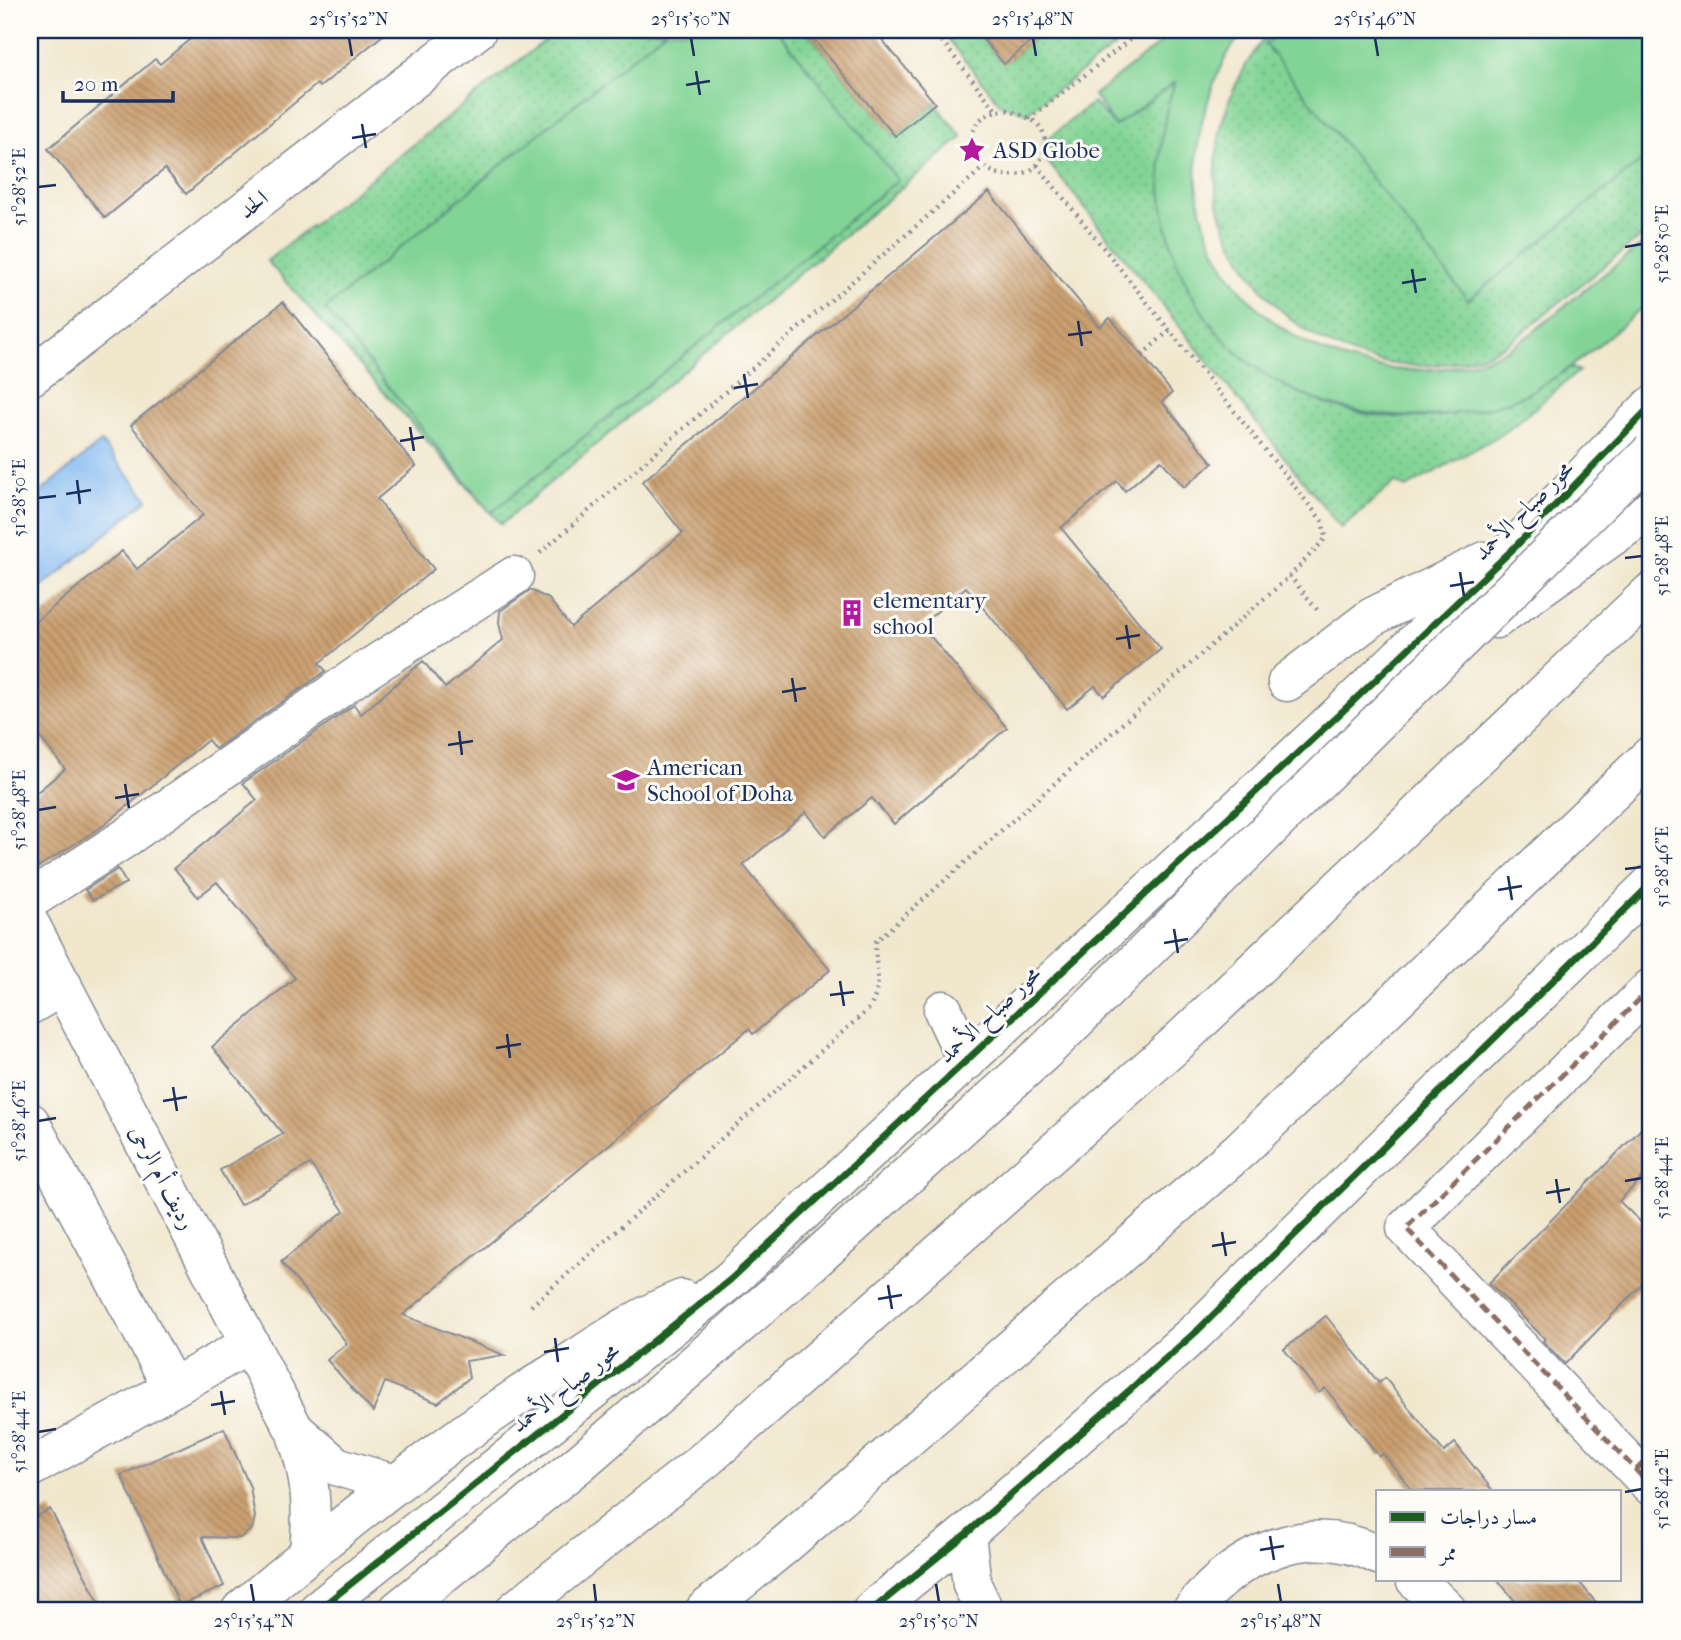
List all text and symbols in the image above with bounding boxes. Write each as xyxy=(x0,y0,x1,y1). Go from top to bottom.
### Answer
text: 25°15'52"N xyxy=(309,9,389,30)
text: 25°15'50"N xyxy=(651,9,731,30)
text: 25°15'48"N xyxy=(992,9,1074,30)
text: 25°15'46"N xyxy=(1334,9,1417,30)
scale bar xyxy=(63,60,173,104)
text: 20 m xyxy=(74,72,119,96)
place icon: ASD Globe xyxy=(957,135,987,165)
place label: ASD Globe xyxy=(992,137,1100,164)
text: 51°28'52"E xyxy=(9,148,30,226)
street label: الحد xyxy=(233,184,274,224)
text: 51°28'50"E xyxy=(1652,205,1673,283)
street label: محور صباح الأحمد xyxy=(1466,453,1584,571)
text: 51°28'50"E xyxy=(9,459,30,537)
text: 51°28'48"E xyxy=(1652,516,1673,596)
place label: elementary school xyxy=(873,587,987,640)
building icon: elementary school xyxy=(837,598,867,628)
place label: American School of Doha xyxy=(646,754,793,807)
school or university icon: American School of Doha xyxy=(611,765,641,795)
text: 51°28'48"E xyxy=(9,770,30,850)
text: 51°28'46"E xyxy=(1652,826,1673,908)
street label: محور صباح الأحمد xyxy=(930,958,1051,1074)
text: 51°28'46"E xyxy=(9,1080,30,1162)
street label: رديف أم الرحى xyxy=(118,1119,204,1237)
text: 51°28'44"E xyxy=(1652,1137,1673,1219)
street label: محور صباح الأحمد xyxy=(504,1334,629,1444)
text: 51°28'44"E xyxy=(9,1391,30,1473)
text: 51°28'42"E xyxy=(1652,1449,1673,1529)
legend xyxy=(1376,1490,1622,1580)
text: مسار دراجات xyxy=(1440,1505,1537,1529)
text: ممر xyxy=(1438,1541,1457,1566)
text: 25°15'54"N xyxy=(214,1611,295,1632)
text: 25°15'52"N xyxy=(556,1611,636,1632)
text: 25°15'50"N xyxy=(899,1611,979,1632)
text: 25°15'48"N xyxy=(1240,1611,1322,1632)

